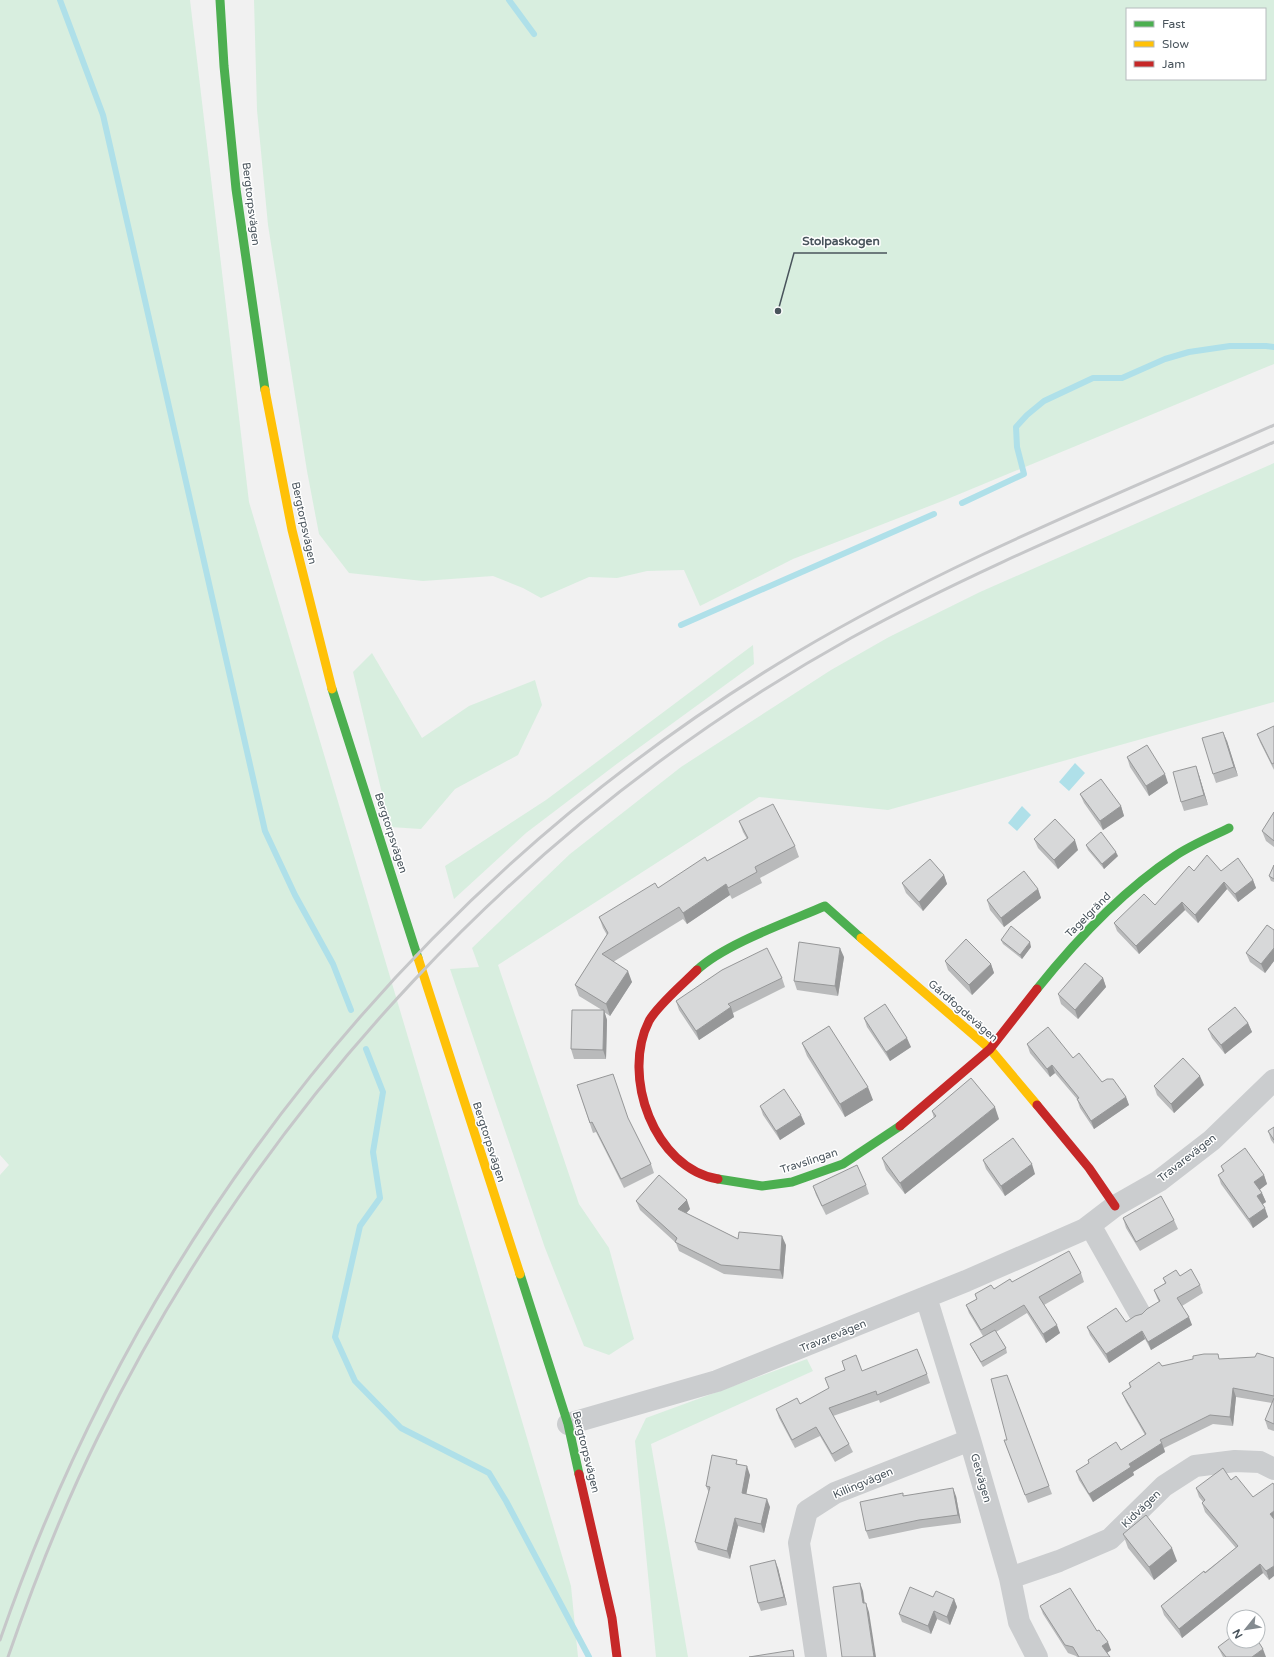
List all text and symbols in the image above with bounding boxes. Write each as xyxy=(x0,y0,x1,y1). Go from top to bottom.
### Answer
legend xyxy=(1126,8,1266,80)
text: Fast xyxy=(1162,17,1186,31)
text: Slow xyxy=(1162,37,1189,51)
text: Jam xyxy=(1162,57,1185,71)
street label: Bergtorpsvägen xyxy=(239,162,263,246)
callout: Stolpaskogen xyxy=(794,229,887,253)
text: Stolpaskogen xyxy=(802,234,880,249)
street label: Bergtorpsvägen xyxy=(289,481,319,565)
street label: Bergtorpsvägen xyxy=(372,791,410,875)
street label: Tagelgränd xyxy=(1063,890,1113,940)
street label: Gårdfogdevägen xyxy=(926,977,1000,1045)
street label: Bergtorpsvägen xyxy=(470,1100,508,1184)
street label: Travarevägen xyxy=(1155,1131,1219,1185)
street label: Travslingan xyxy=(779,1146,839,1176)
street label: Travarevägen xyxy=(798,1317,868,1355)
street label: Bergtorpsvägen xyxy=(570,1410,602,1494)
street label: Getvägen xyxy=(968,1452,994,1504)
street label: Killingvägen xyxy=(831,1465,895,1501)
street label: Kidvägen xyxy=(1119,1487,1163,1531)
north arrow xyxy=(1226,1609,1266,1649)
text: N xyxy=(1230,1627,1246,1641)

